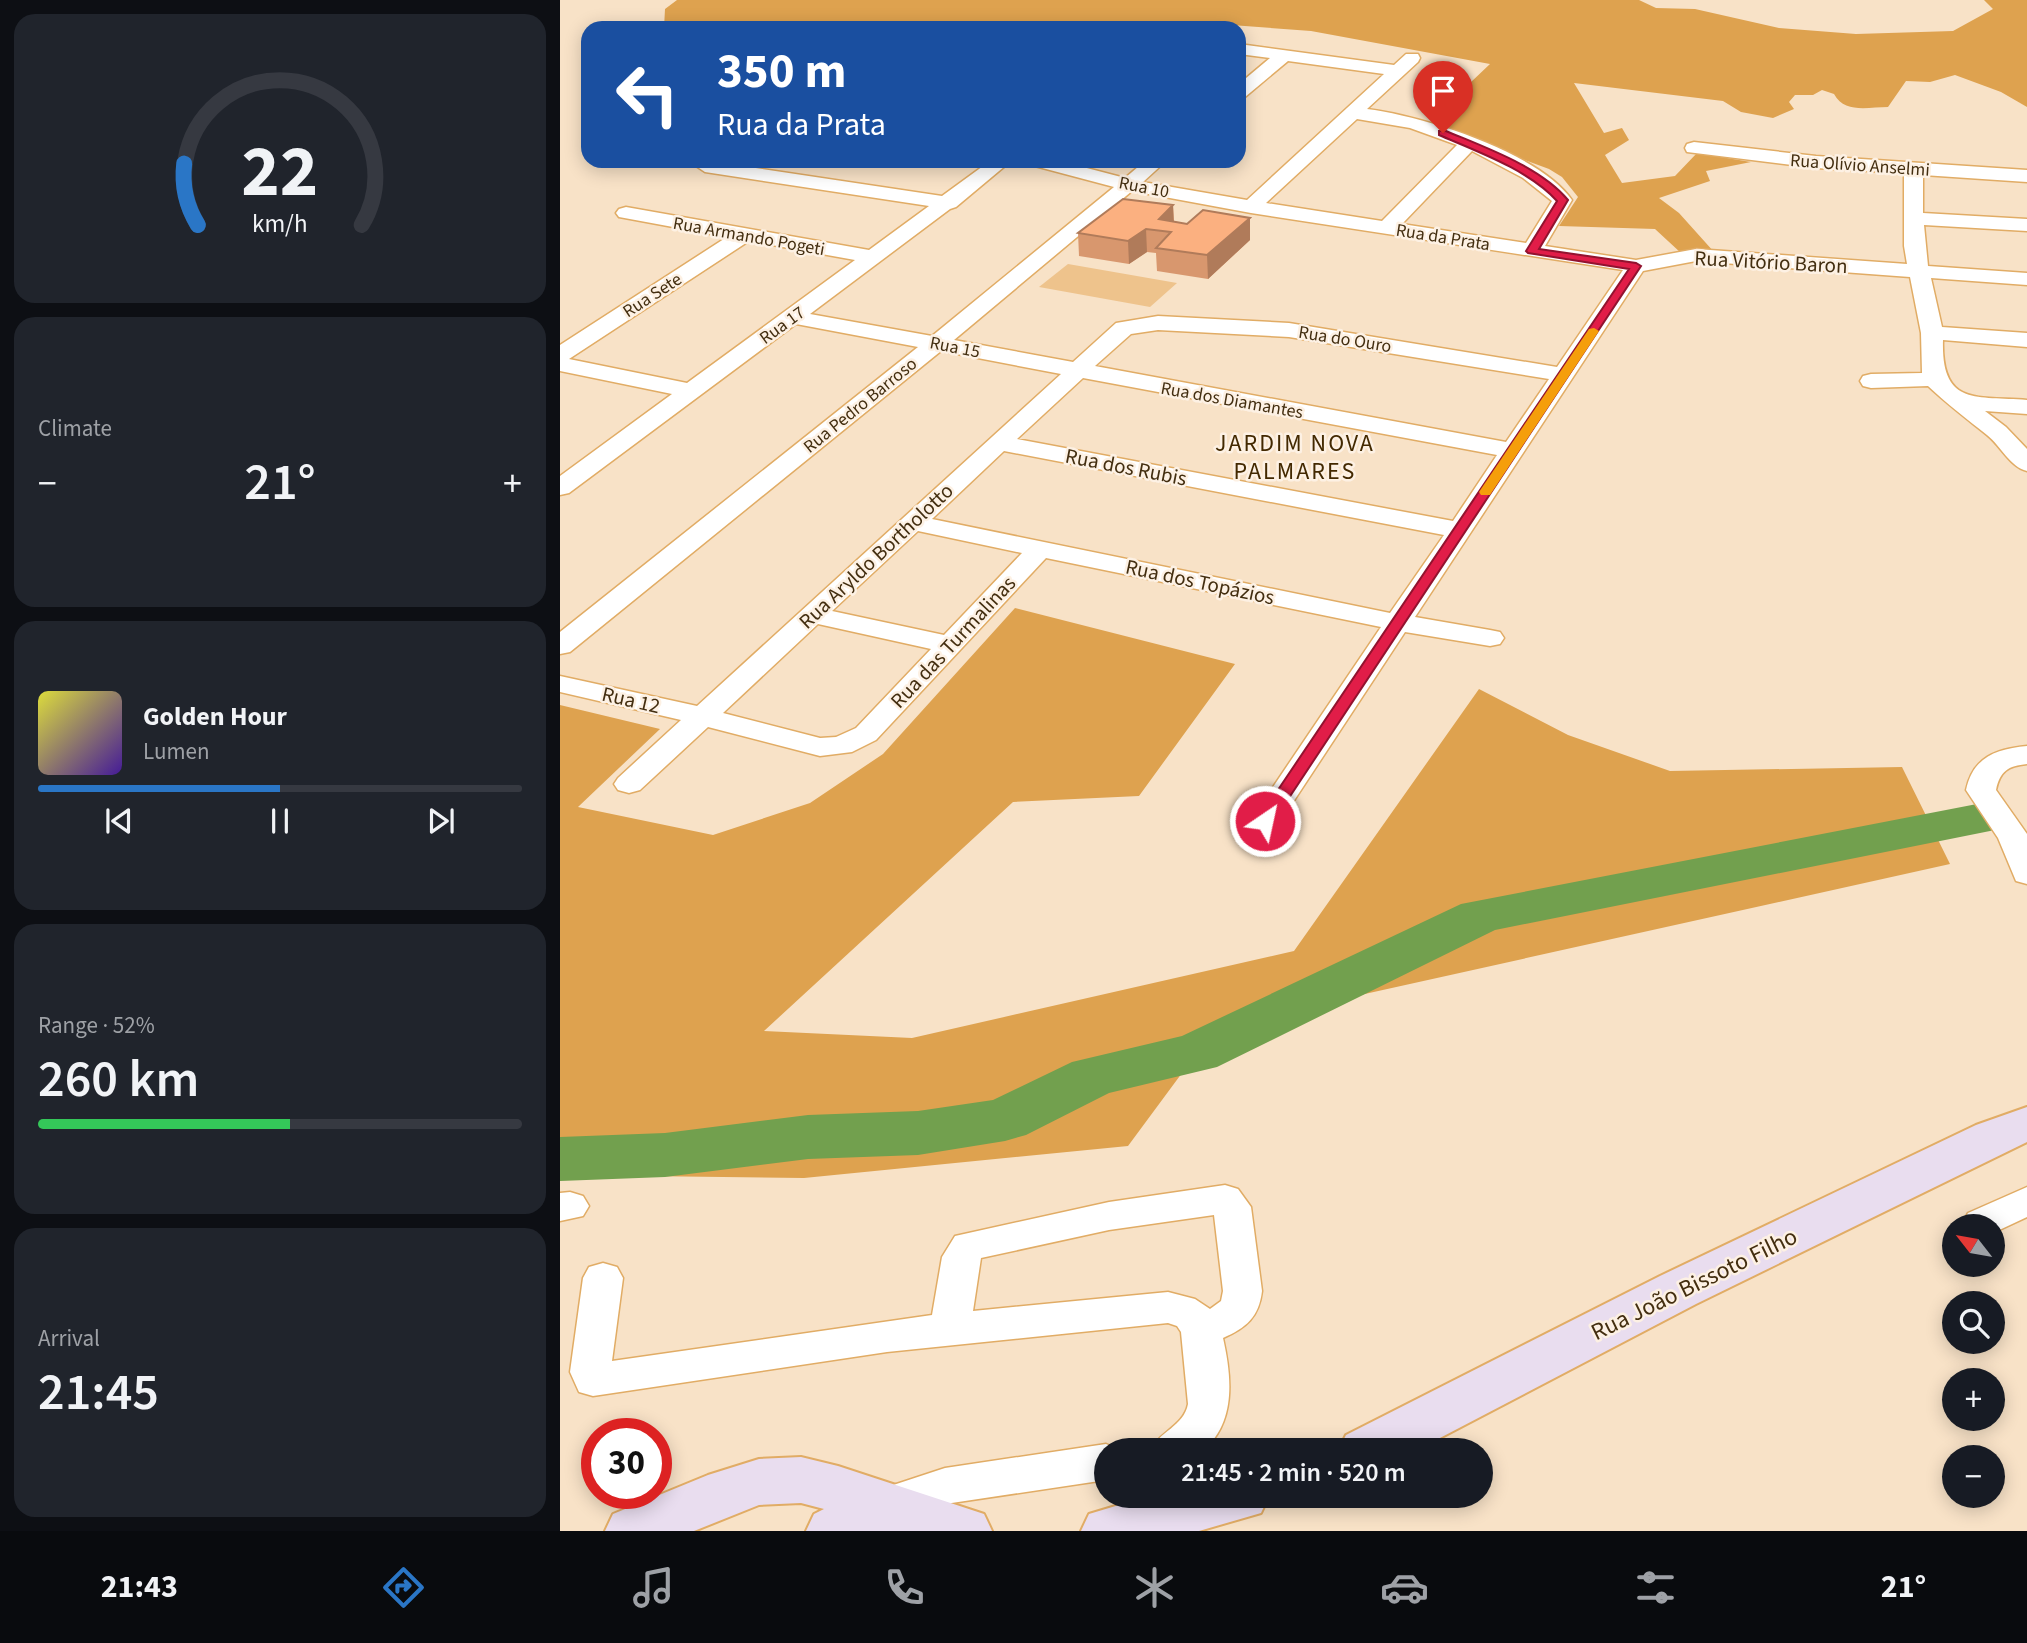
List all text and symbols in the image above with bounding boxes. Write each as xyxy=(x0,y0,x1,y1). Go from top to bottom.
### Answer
text: 350 m xyxy=(717,37,846,107)
icon: left xyxy=(602,49,693,140)
pin xyxy=(1413,61,1473,133)
icon: arrive xyxy=(1424,72,1462,110)
text: Rua da Prata xyxy=(717,102,886,148)
text: 22 xyxy=(242,120,318,224)
street label: Rua Olívio Anselmi xyxy=(1789,148,1931,183)
street label: Rua 10 xyxy=(1117,170,1171,205)
text: km/h xyxy=(252,206,308,242)
street label: Rua Armando Pogeti xyxy=(671,211,827,262)
street label: Rua da Prata xyxy=(1394,218,1492,257)
street label: Rua Vitório Baron xyxy=(1694,243,1848,281)
street label: Rua Sete xyxy=(618,267,687,324)
street label: Rua 17 xyxy=(754,300,810,350)
street label: Rua do Ouro xyxy=(1297,320,1393,359)
street label: Rua 15 xyxy=(928,330,982,365)
street label: Rua Pedro Barroso xyxy=(798,352,923,459)
street label: Rua dos Diamantes xyxy=(1159,376,1305,425)
text: Climate xyxy=(38,412,112,445)
district label: JARDIM NOVA PALMARES xyxy=(1215,426,1375,489)
street label: Rua dos Rubis xyxy=(1063,441,1189,494)
text: 21° xyxy=(244,446,316,520)
text: − xyxy=(38,457,57,511)
text: + xyxy=(503,457,522,511)
street label: Rua Aryldo Bortholotto xyxy=(792,476,960,636)
street label: Rua dos Topázios xyxy=(1123,552,1277,612)
street label: Rua das Turmalinas xyxy=(883,569,1023,715)
street label: Rua 12 xyxy=(599,679,663,721)
text: Golden Hour xyxy=(143,698,287,735)
text: Lumen xyxy=(143,735,210,768)
position arrow xyxy=(1228,784,1302,858)
icon: previous xyxy=(100,802,138,840)
icon: pause xyxy=(261,802,299,840)
icon: next xyxy=(422,802,460,840)
text: Range · 52% xyxy=(38,1009,155,1042)
text: 260 km xyxy=(38,1043,199,1117)
north arrow xyxy=(1942,1214,2006,1278)
map controls xyxy=(1942,1214,2005,1508)
street label: Rua João Bissoto Filho xyxy=(1585,1219,1803,1350)
button: search xyxy=(1942,1291,2005,1354)
text: Arrival xyxy=(38,1322,100,1355)
text: 21:45 xyxy=(38,1356,159,1430)
button: + xyxy=(1942,1368,2005,1431)
speed limit sign: 30 xyxy=(581,1418,672,1509)
button: − xyxy=(1942,1445,2005,1508)
text: 21:45 · 2 min · 520 m xyxy=(1181,1454,1406,1491)
icon: directions xyxy=(379,1563,428,1612)
icon: music xyxy=(629,1563,678,1612)
icon: phone xyxy=(880,1563,929,1612)
icon: climate xyxy=(1130,1563,1179,1612)
icon: car xyxy=(1380,1563,1429,1612)
icon: filters xyxy=(1631,1563,1680,1612)
text: 21:43 xyxy=(101,1564,178,1610)
text: 21° xyxy=(1881,1564,1926,1610)

